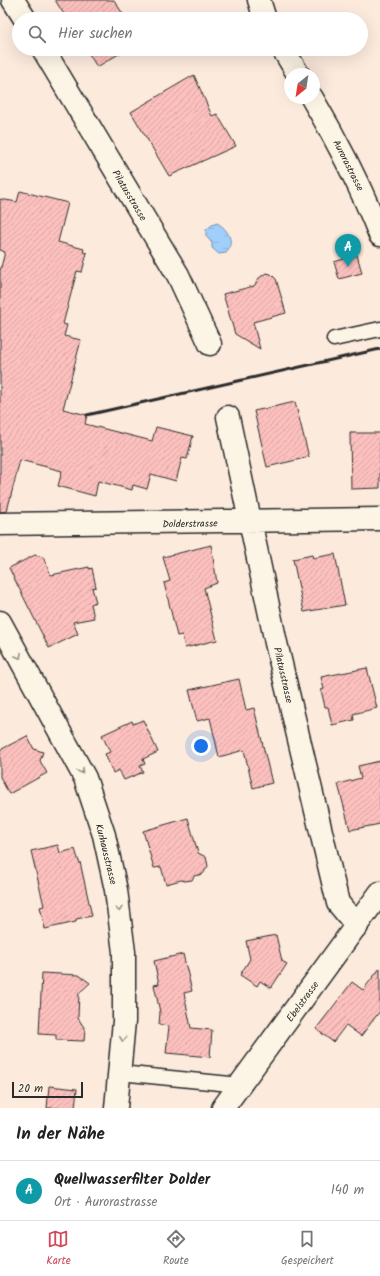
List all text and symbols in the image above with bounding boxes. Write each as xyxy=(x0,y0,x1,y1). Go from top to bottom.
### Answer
search box xyxy=(12,12,368,56)
text: Hier suchen xyxy=(58,22,132,46)
icon: search xyxy=(26,23,48,45)
north arrow xyxy=(284,68,320,104)
street label: Aurorastrasse xyxy=(328,137,368,194)
street label: Pilatusstrasse xyxy=(108,167,151,225)
pin: A xyxy=(335,234,361,267)
street label: Dolderstrasse xyxy=(162,516,218,532)
street label: Pilatusstrasse xyxy=(269,646,297,705)
one-way arrow xyxy=(14,652,22,659)
your location xyxy=(191,736,211,756)
one-way arrow xyxy=(76,766,84,774)
street label: Kurhausstrasse xyxy=(91,822,121,887)
one-way arrow xyxy=(114,906,123,912)
street label: Ebelstrasse xyxy=(282,977,323,1025)
one-way arrow xyxy=(118,1036,127,1042)
scale bar xyxy=(12,1080,83,1099)
text: 20 m xyxy=(18,1080,43,1098)
text: In der Nähe xyxy=(16,1121,105,1148)
text: Quellwasserfilter Dolder xyxy=(54,1168,210,1192)
text: A xyxy=(25,1180,33,1201)
text: 140 m xyxy=(331,1180,364,1201)
text: Ort · Aurorastrasse xyxy=(54,1192,157,1213)
tab: Karte xyxy=(46,1228,71,1270)
tab: Route xyxy=(163,1228,189,1270)
tab: Gespeichert xyxy=(281,1228,334,1270)

